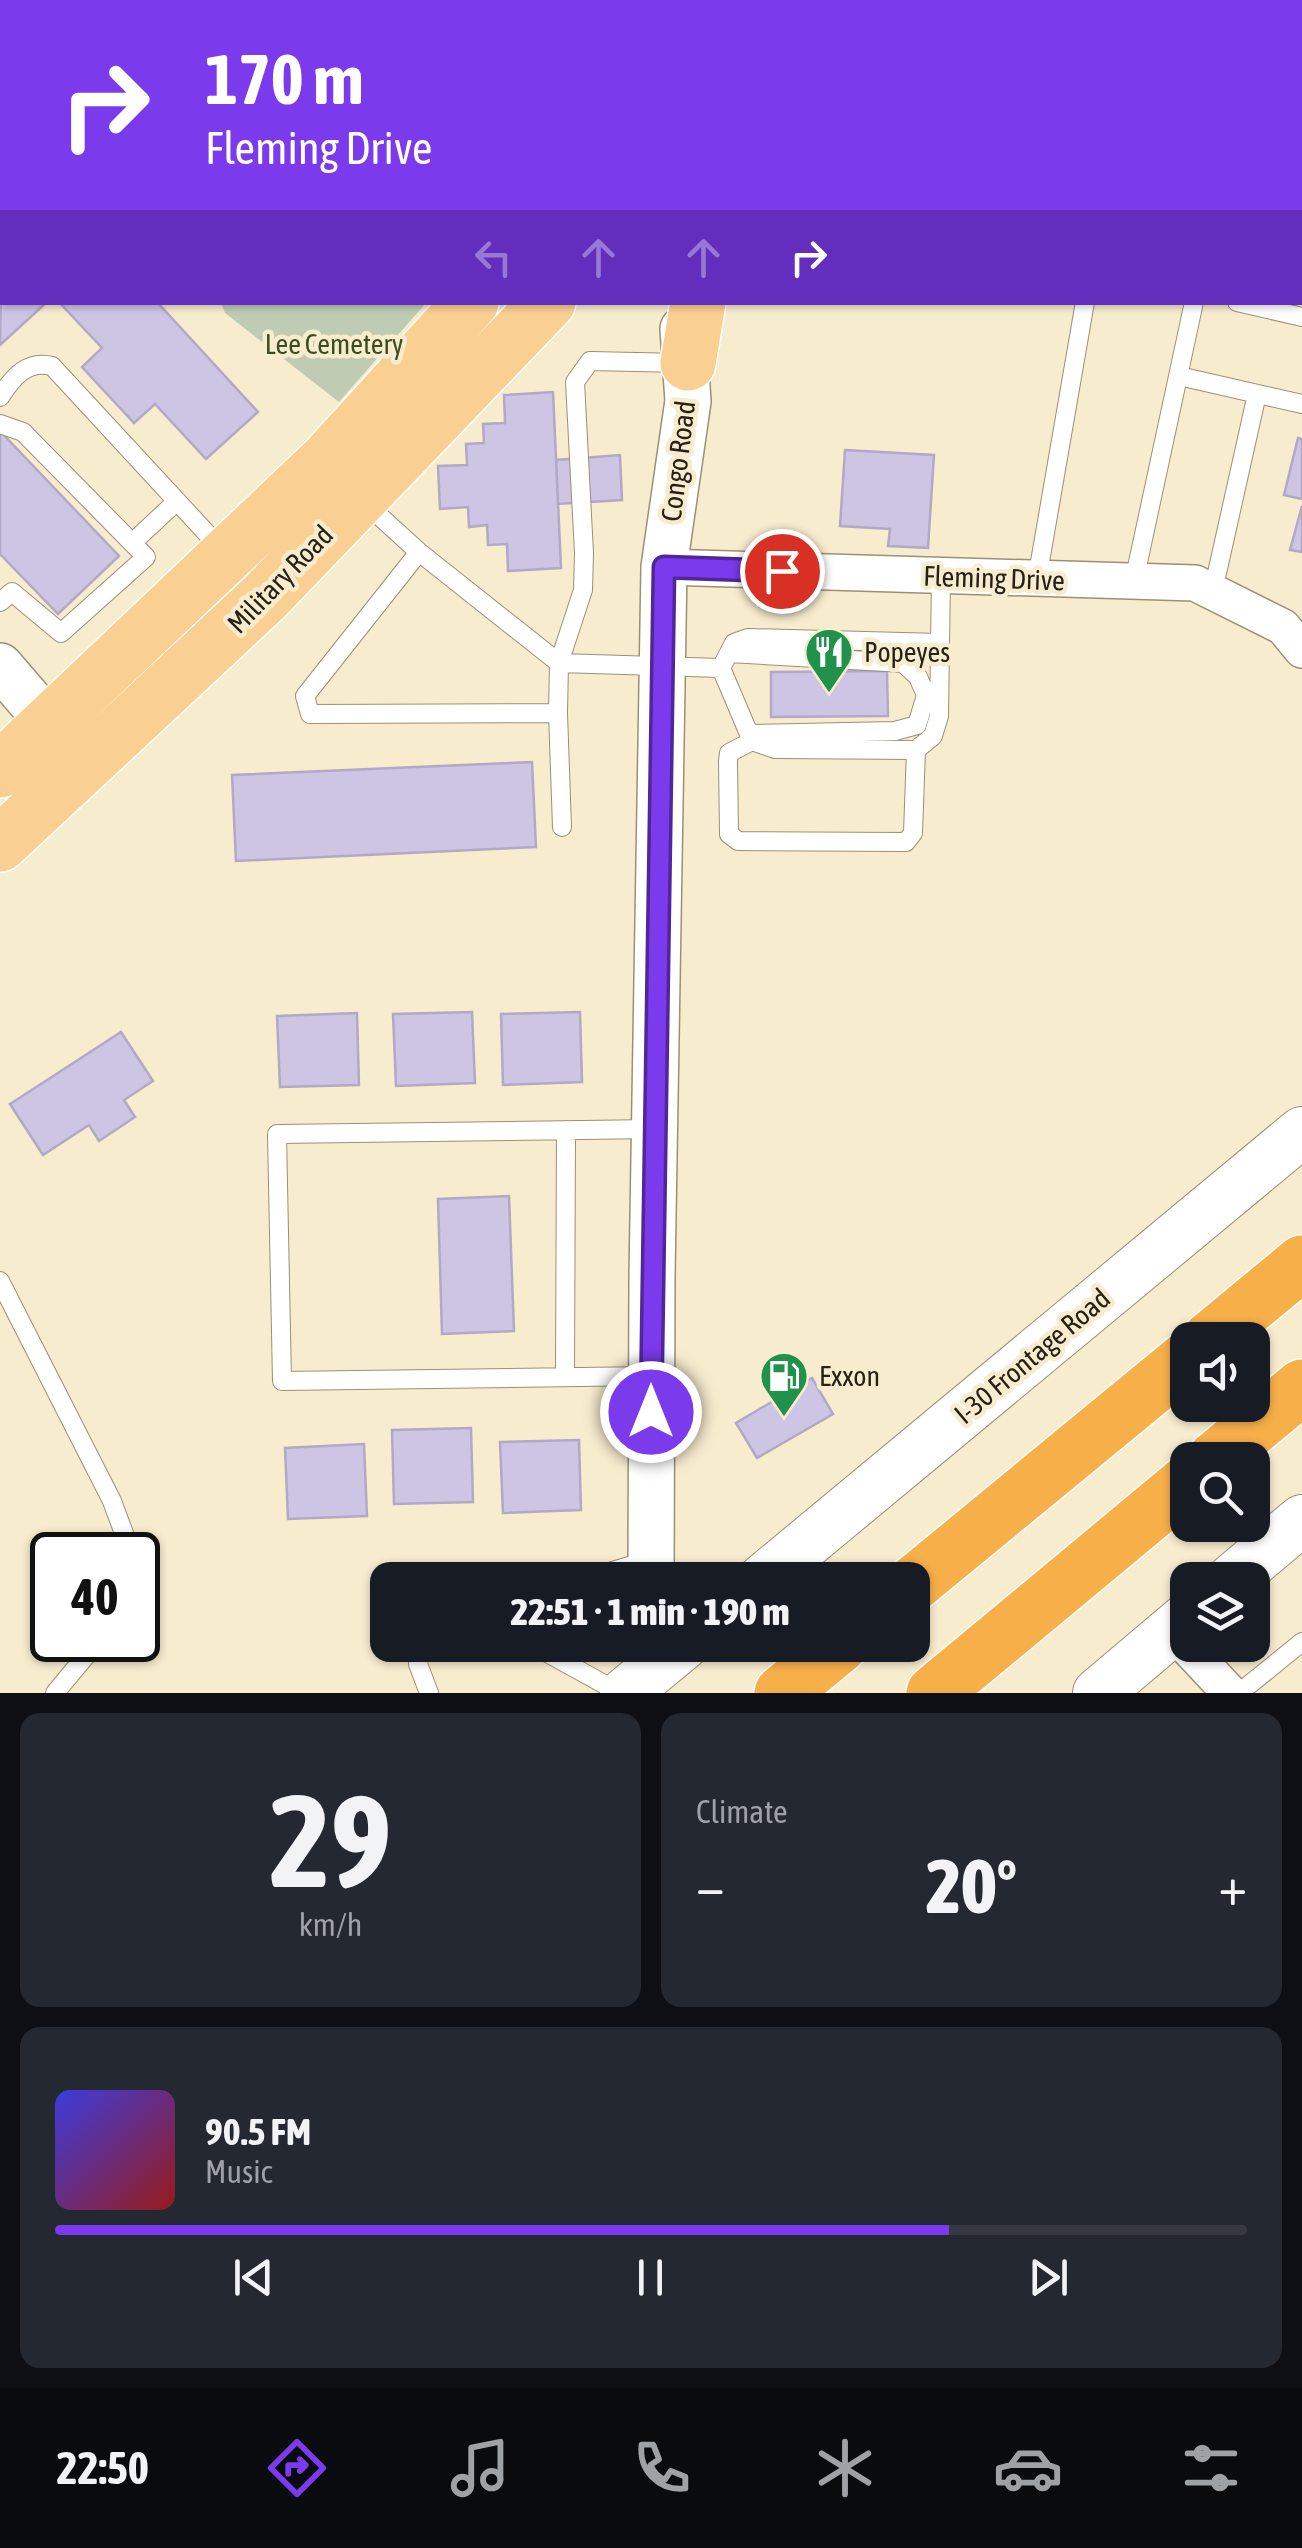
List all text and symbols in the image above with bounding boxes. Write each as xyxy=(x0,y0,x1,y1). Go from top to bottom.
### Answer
text: 170 m xyxy=(205,39,364,119)
icon: right xyxy=(40,40,170,170)
text: Fleming Drive xyxy=(205,122,432,174)
icon: left xyxy=(466,230,521,285)
icon: ahead xyxy=(571,230,626,285)
icon: ahead xyxy=(676,230,731,285)
icon: right xyxy=(781,230,836,285)
park label: Lee Cemetery xyxy=(265,328,403,360)
street label: Congo Road xyxy=(655,399,701,523)
street label: Military Road xyxy=(221,519,339,639)
pin xyxy=(740,529,825,614)
icon: arrive xyxy=(755,544,810,599)
street label: Fleming Drive xyxy=(923,560,1065,596)
restaurant icon: Popeyes xyxy=(803,626,855,694)
place label: Popeyes xyxy=(864,636,950,668)
street label: I-30 Frontage Road xyxy=(948,1282,1116,1430)
map controls xyxy=(1170,1322,1270,1662)
button: sound xyxy=(1170,1322,1270,1422)
fuel station icon: Exxon xyxy=(758,1350,810,1418)
position arrow xyxy=(599,1360,703,1464)
place label: Exxon xyxy=(819,1360,880,1392)
button: search xyxy=(1170,1442,1270,1542)
speed limit sign: 40 xyxy=(30,1532,160,1662)
button: layers xyxy=(1170,1562,1270,1662)
text: 22:51 · 1 min · 190 m xyxy=(510,1590,790,1633)
text: 29 xyxy=(269,1766,392,1915)
text: Climate xyxy=(696,1793,788,1830)
text: 20° xyxy=(926,1843,1017,1929)
text: − xyxy=(696,1854,725,1917)
text: + xyxy=(1218,1854,1247,1917)
text: km/h xyxy=(299,1906,362,1943)
text: 90.5 FM xyxy=(205,2110,311,2153)
text: Music xyxy=(205,2153,272,2190)
icon: previous xyxy=(226,2250,281,2305)
icon: pause xyxy=(623,2250,678,2305)
icon: next xyxy=(1021,2250,1076,2305)
icon: directions xyxy=(262,2433,332,2503)
icon: music xyxy=(445,2433,515,2503)
icon: phone xyxy=(627,2433,697,2503)
icon: climate xyxy=(810,2433,880,2503)
icon: car xyxy=(993,2433,1063,2503)
icon: filters xyxy=(1176,2433,1246,2503)
text: 22:50 xyxy=(56,2442,149,2494)

